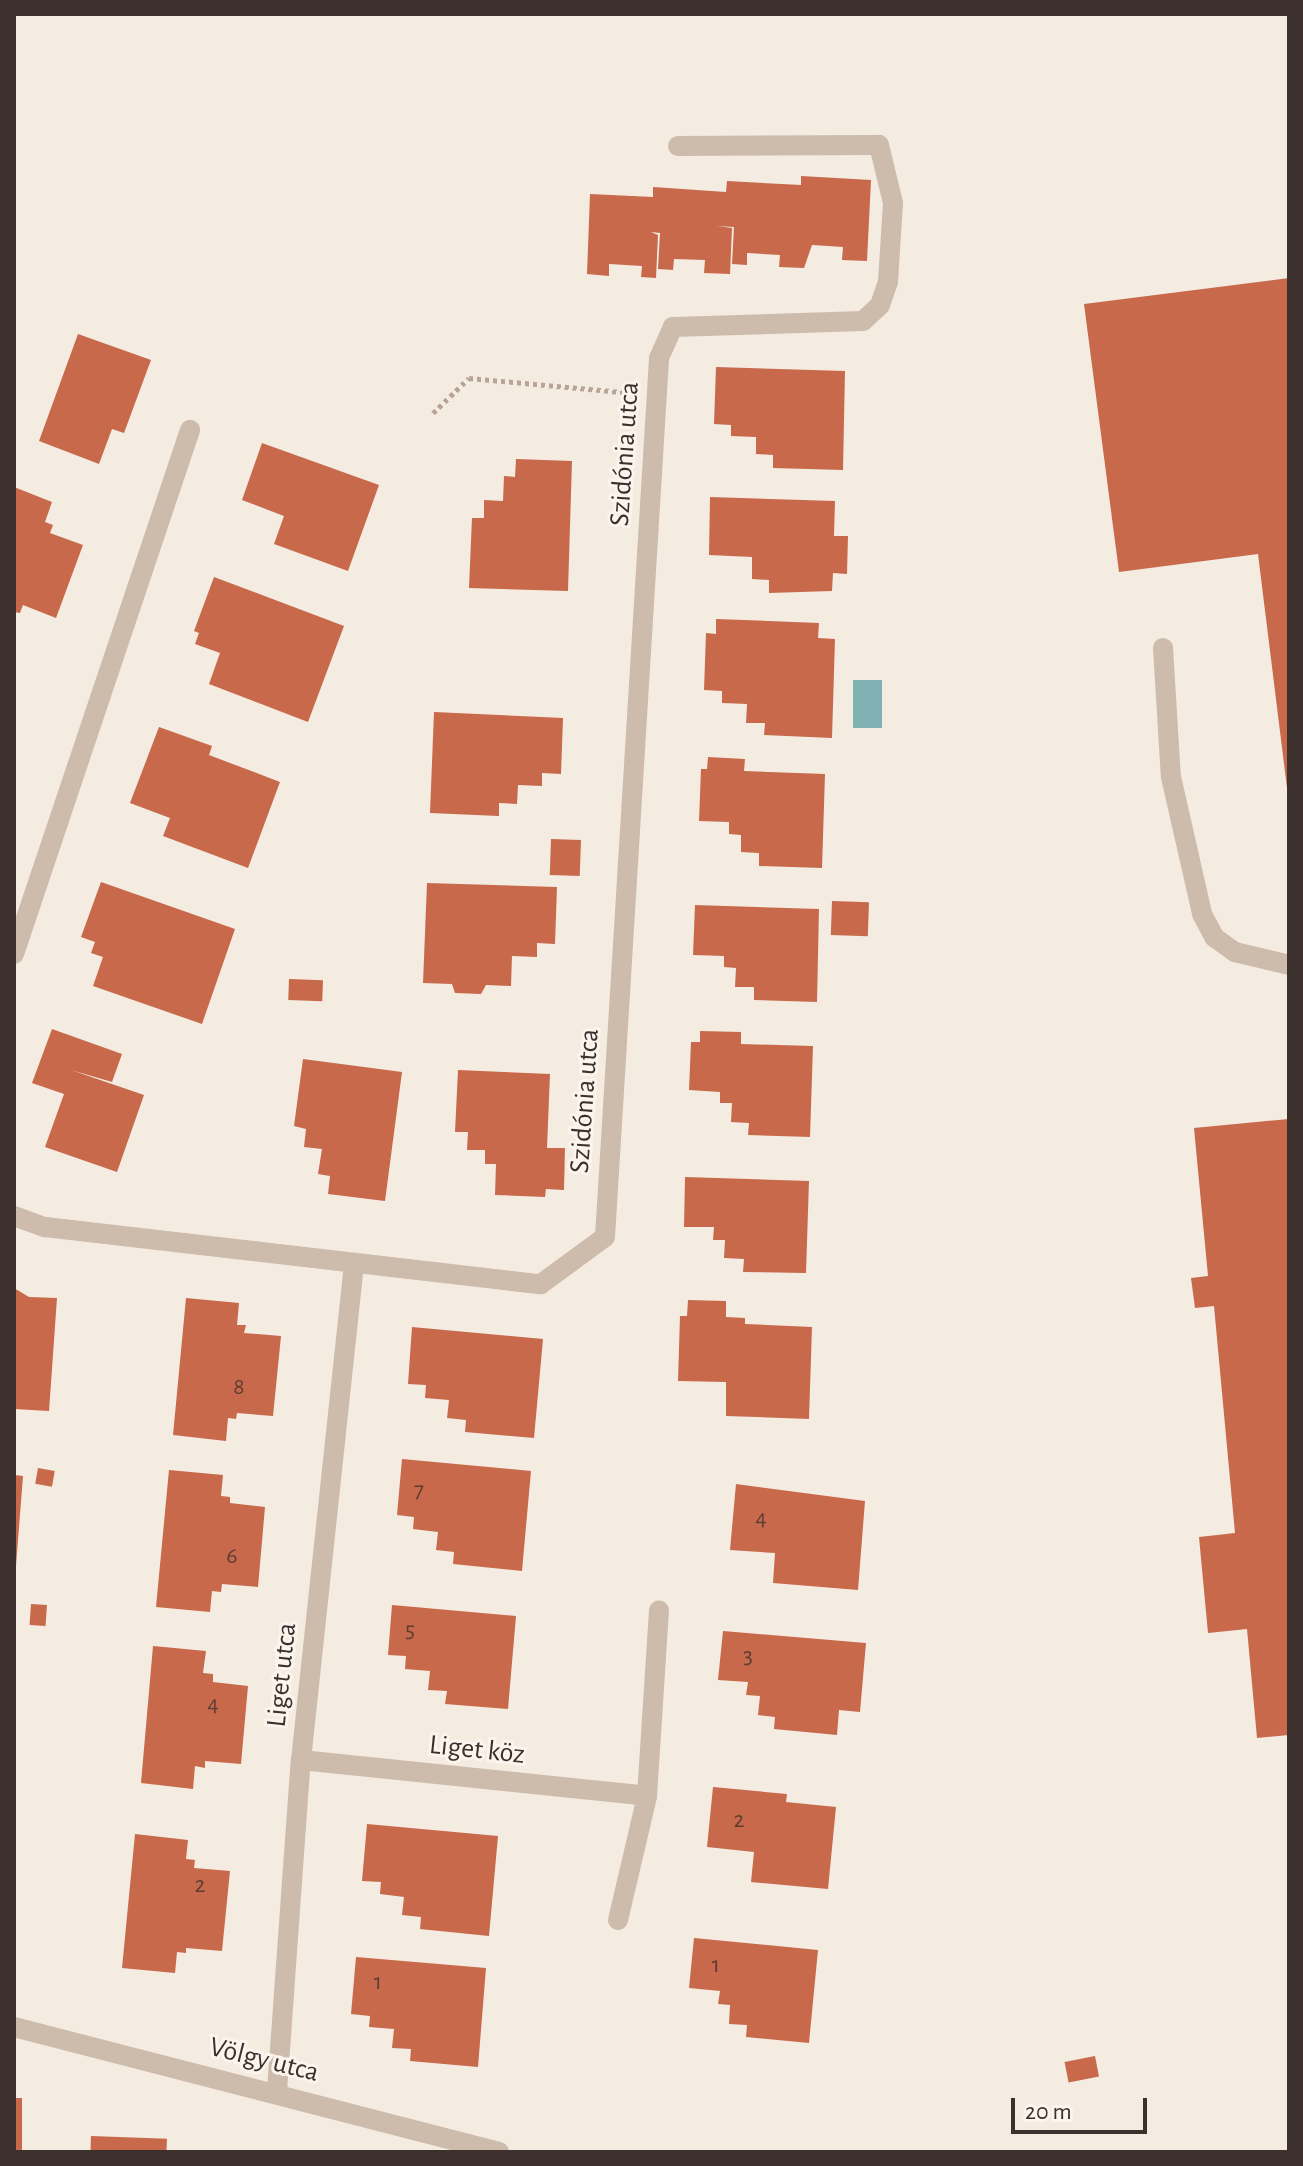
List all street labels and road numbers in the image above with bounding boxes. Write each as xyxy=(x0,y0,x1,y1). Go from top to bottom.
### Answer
street label: Szidónia utca xyxy=(603,381,647,527)
street label: Szidónia utca xyxy=(563,1028,607,1174)
street label: Liget utca xyxy=(260,1621,304,1729)
street label: Liget köz xyxy=(428,1728,526,1772)
street label: Völgy utca xyxy=(206,2030,322,2090)

